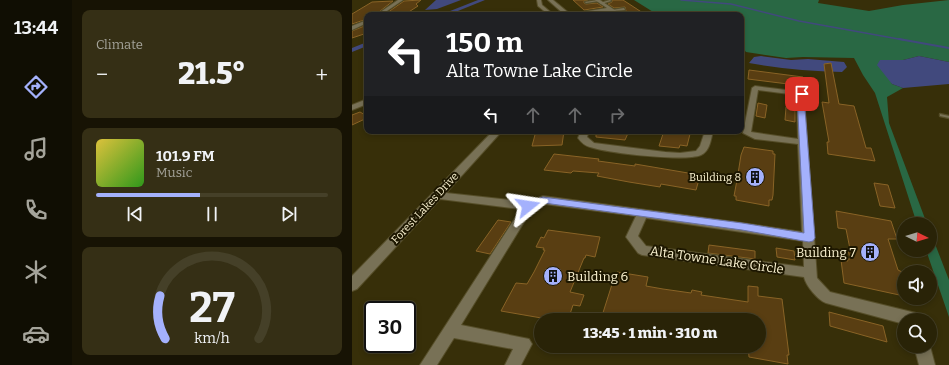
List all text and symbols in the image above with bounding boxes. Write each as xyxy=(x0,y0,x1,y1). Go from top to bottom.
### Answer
text: 13:44 xyxy=(14,17,58,39)
text: 150 m xyxy=(446,26,523,59)
icon: left xyxy=(380,28,432,80)
text: Climate xyxy=(96,37,143,52)
text: 21.5° xyxy=(178,56,246,92)
text: Alta Towne Lake Circle xyxy=(446,60,633,82)
text: − xyxy=(96,61,108,88)
text: + xyxy=(315,61,328,88)
icon: directions xyxy=(22,73,50,101)
pin xyxy=(785,77,819,111)
icon: arrive xyxy=(791,83,813,105)
icon: left xyxy=(480,104,502,126)
icon: ahead xyxy=(522,104,544,126)
icon: ahead xyxy=(564,104,586,126)
icon: right xyxy=(606,104,628,126)
icon: music xyxy=(22,135,50,163)
text: 101.9 FM xyxy=(156,147,214,165)
text: Music xyxy=(156,165,192,180)
building icon: Building 8 xyxy=(744,166,766,188)
street label: Forest Lakes Drive xyxy=(389,170,461,246)
place label: Building 8 xyxy=(689,171,741,184)
position arrow xyxy=(507,185,549,227)
icon: phone xyxy=(22,196,50,224)
icon: previous xyxy=(124,203,146,225)
icon: pause xyxy=(201,203,223,225)
icon: next xyxy=(278,203,300,225)
north arrow xyxy=(897,217,937,257)
map controls xyxy=(897,217,937,353)
building icon: Building 7 xyxy=(859,241,881,263)
street label: Alta Towne Lake Circle xyxy=(649,243,785,277)
place label: Building 7 xyxy=(796,245,856,260)
icon: climate xyxy=(22,258,50,286)
building icon: Building 6 xyxy=(542,265,564,287)
button: sound xyxy=(897,265,937,305)
place label: Building 6 xyxy=(567,269,629,284)
text: 27 xyxy=(189,283,235,333)
speed limit sign: 30 xyxy=(364,301,416,353)
button: search xyxy=(897,313,937,353)
icon: car xyxy=(22,320,50,348)
text: 13:45 · 1 min · 310 m xyxy=(583,324,717,342)
text: km/h xyxy=(194,329,230,346)

